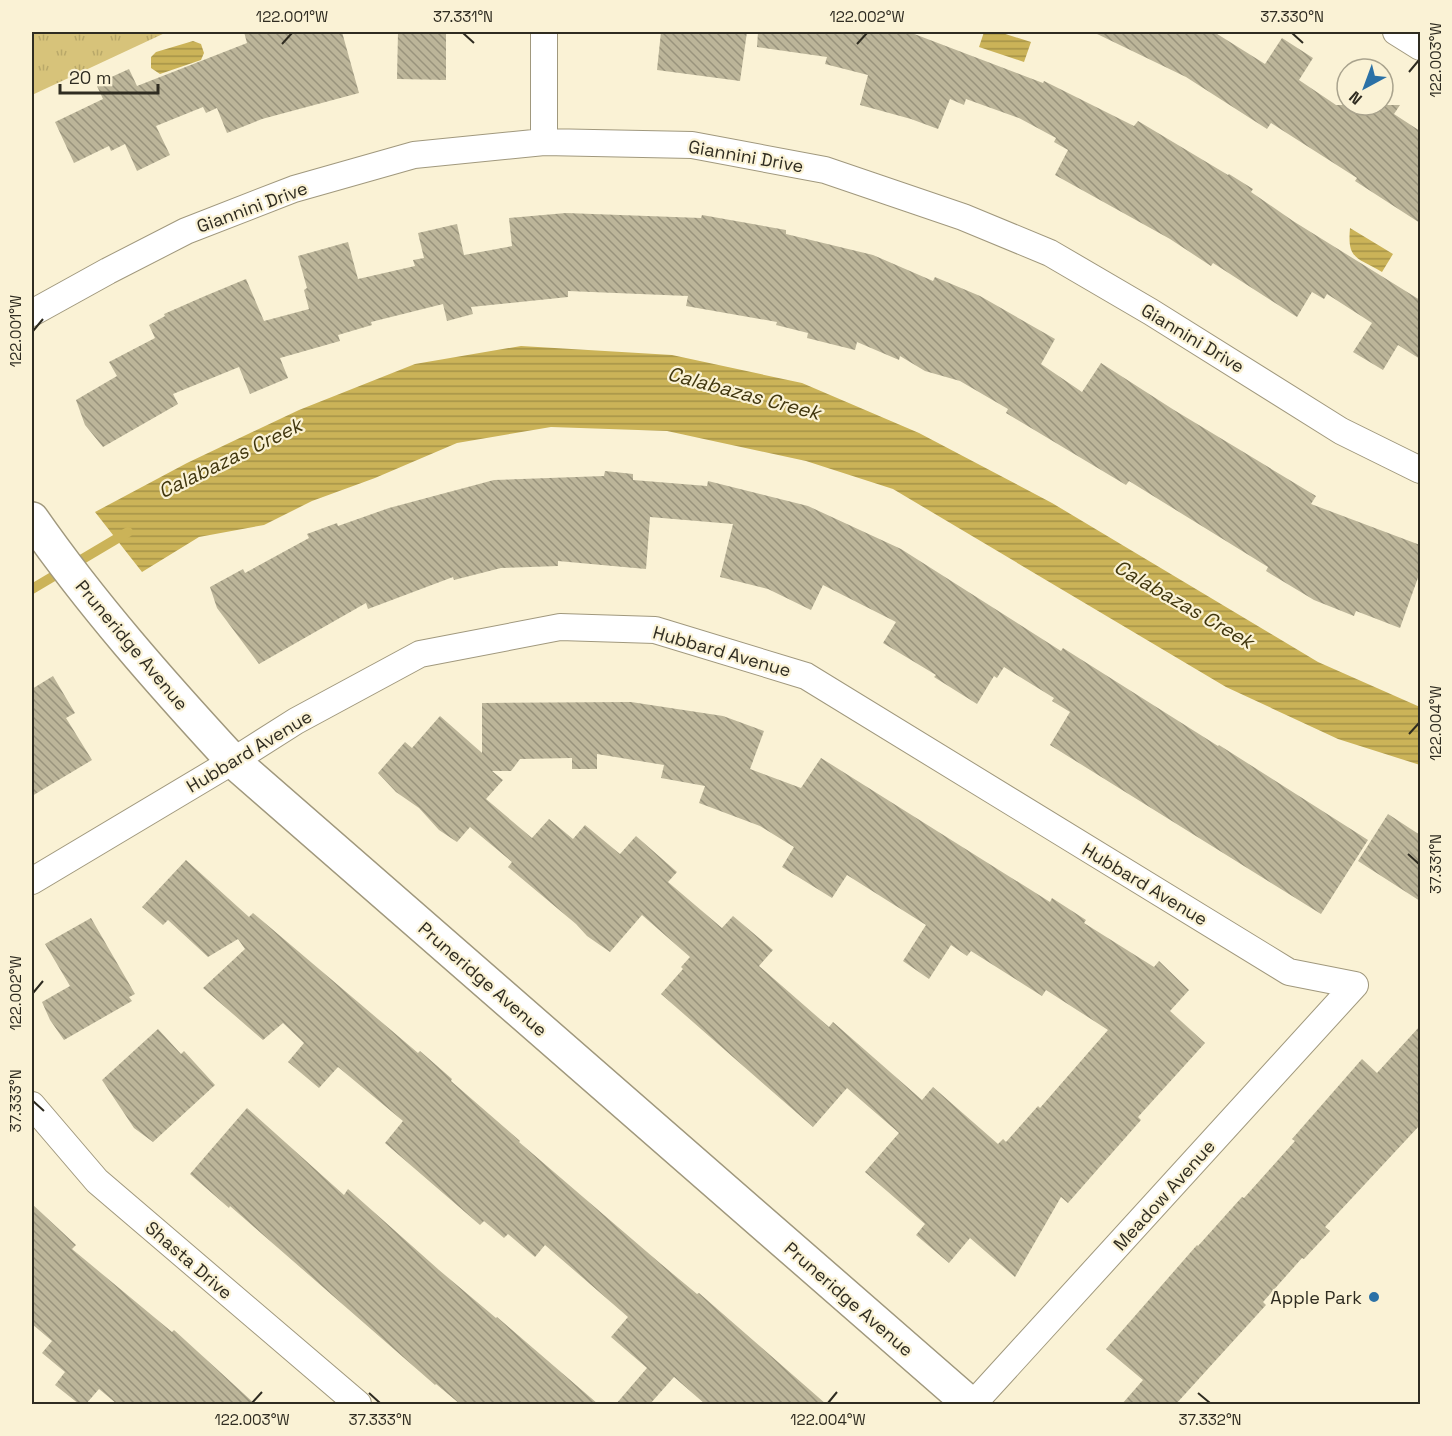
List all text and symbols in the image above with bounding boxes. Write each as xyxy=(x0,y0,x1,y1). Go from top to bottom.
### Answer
text: 122.001°W xyxy=(256,7,328,26)
text: 37.331°N xyxy=(433,7,493,26)
text: 122.002°W xyxy=(829,7,905,26)
text: 37.330°N xyxy=(1260,7,1324,26)
text: 122.003°W xyxy=(1426,22,1445,98)
scale bar xyxy=(60,57,158,95)
north arrow xyxy=(1335,57,1395,117)
text: 20 m xyxy=(69,66,112,89)
text: N xyxy=(1345,86,1366,109)
street label: Giannini Drive xyxy=(687,135,805,177)
street label: Giannini Drive xyxy=(193,176,311,238)
text: 122.001°W xyxy=(6,295,25,367)
street label: Giannini Drive xyxy=(1137,298,1249,378)
water label: Calabazas Creek xyxy=(665,360,825,426)
water label: Calabazas Creek xyxy=(154,411,308,504)
water label: Calabazas Creek xyxy=(1109,553,1260,656)
street label: Pruneridge Avenue xyxy=(71,575,193,715)
street label: Hubbard Avenue xyxy=(650,620,794,682)
text: 122.004°W xyxy=(1426,685,1445,761)
street label: Hubbard Avenue xyxy=(182,704,316,798)
text: 37.331°N xyxy=(1426,834,1445,894)
street label: Hubbard Avenue xyxy=(1078,837,1212,931)
street label: Pruneridge Avenue xyxy=(414,917,552,1041)
text: 122.002°W xyxy=(6,955,25,1031)
text: 37.333°N xyxy=(6,1069,25,1133)
street label: Meadow Avenue xyxy=(1108,1135,1220,1255)
street label: Shasta Drive xyxy=(141,1216,237,1304)
street label: Pruneridge Avenue xyxy=(780,1237,918,1361)
place label: Apple Park xyxy=(1270,1286,1362,1309)
marker: Apple Park xyxy=(1367,1290,1381,1304)
text: 122.003°W xyxy=(214,1410,290,1429)
text: 37.333°N xyxy=(348,1410,412,1429)
text: 122.004°W xyxy=(790,1410,866,1429)
text: 37.332°N xyxy=(1178,1410,1242,1429)

